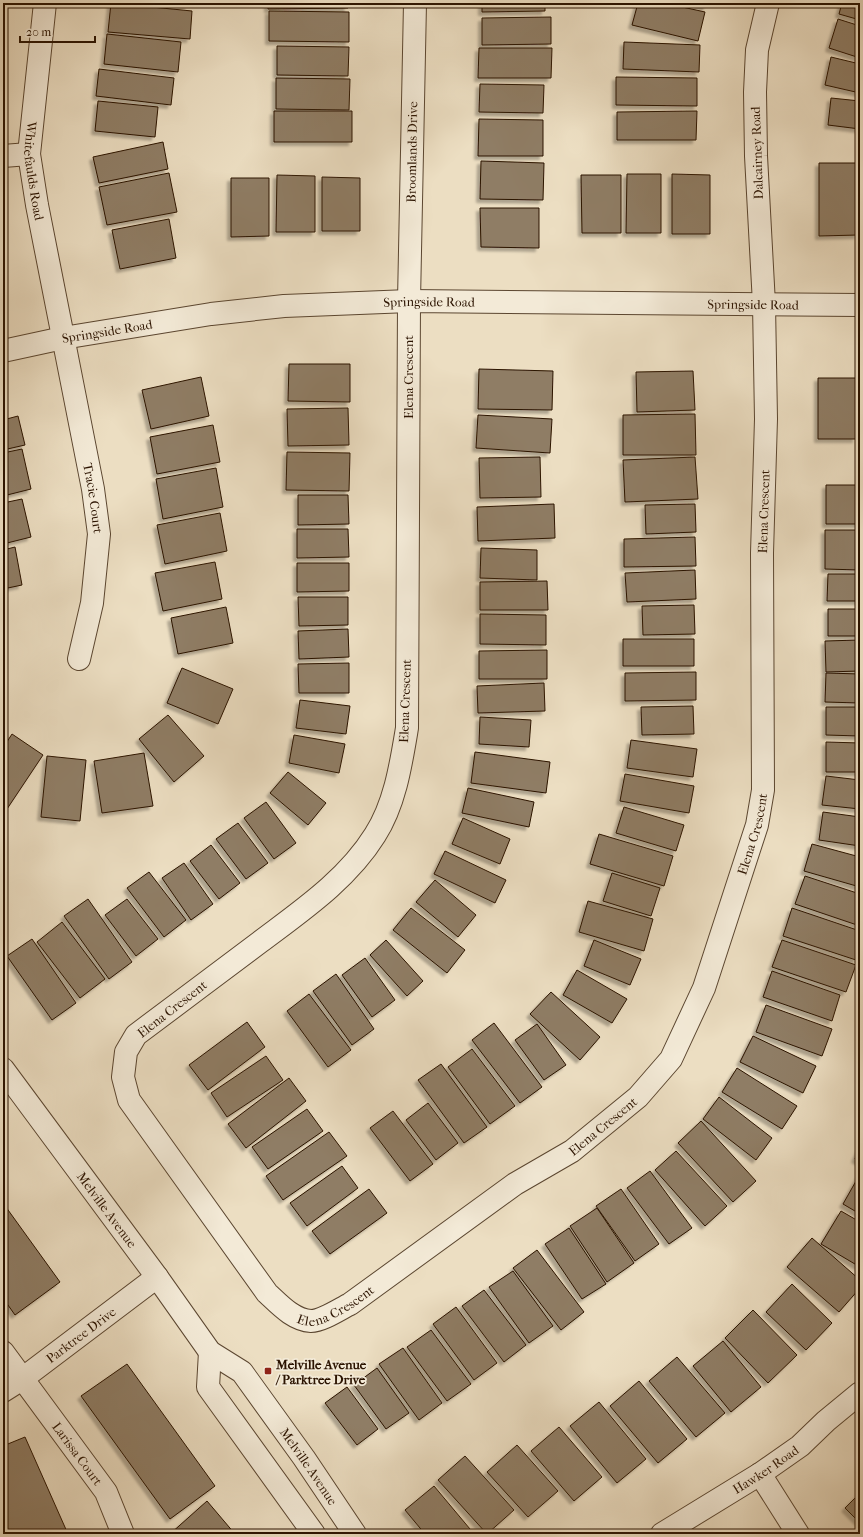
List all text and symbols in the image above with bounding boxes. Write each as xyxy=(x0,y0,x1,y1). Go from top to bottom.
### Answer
scale bar xyxy=(20,18,95,44)
text: 20 m xyxy=(26,25,51,39)
street label: Broomlands Drive xyxy=(404,101,420,203)
street label: Dalcairney Road xyxy=(748,105,766,200)
street label: Whitefaulds Road xyxy=(21,120,48,222)
street label: Springside Road xyxy=(383,293,476,310)
street label: Springside Road xyxy=(707,296,800,312)
street label: Springside Road xyxy=(61,316,154,346)
street label: Elena Crescent xyxy=(401,335,416,419)
street label: Tracie Court xyxy=(81,462,106,535)
street label: Elena Crescent xyxy=(754,469,772,554)
street label: Elena Crescent xyxy=(396,658,414,743)
street label: Elena Crescent xyxy=(734,792,770,877)
street label: Elena Crescent xyxy=(134,977,210,1041)
street label: Elena Crescent xyxy=(565,1093,640,1158)
street label: Melville Avenue xyxy=(74,1169,140,1251)
street label: Elena Crescent xyxy=(295,1282,377,1329)
street label: Parktree Drive xyxy=(43,1303,119,1366)
place label: Melville Avenue / Parktree Drive xyxy=(275,1357,367,1387)
marker: Melville Avenue / Parktree Drive xyxy=(263,1366,273,1376)
street label: Larissa Court xyxy=(50,1419,106,1488)
street label: Melville Avenue xyxy=(277,1425,341,1508)
street label: Hawker Road xyxy=(730,1442,802,1496)

